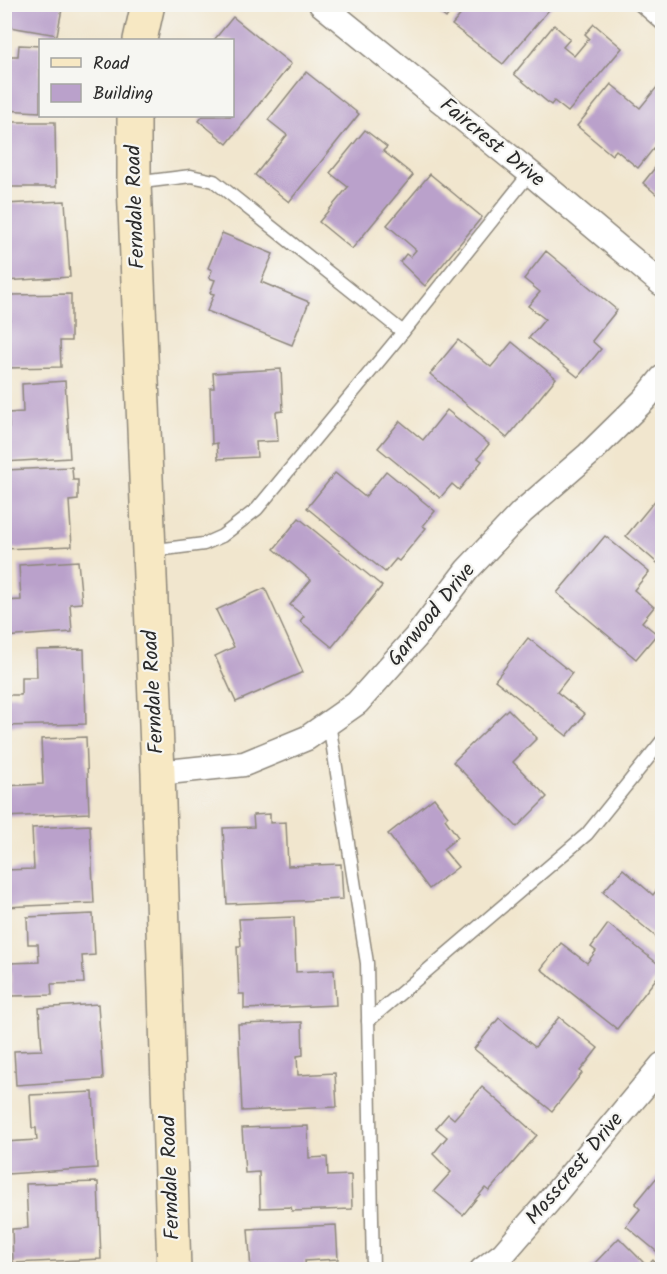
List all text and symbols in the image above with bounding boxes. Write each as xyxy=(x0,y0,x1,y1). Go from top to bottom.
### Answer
legend xyxy=(39,39,234,117)
text: Road xyxy=(93,50,130,79)
text: Building xyxy=(93,80,153,109)
street label: Faircrest Drive xyxy=(432,90,552,196)
street label: Ferndale Road xyxy=(117,144,155,270)
street label: Garwood Drive xyxy=(380,555,485,674)
street label: Ferndale Road xyxy=(134,629,174,755)
street label: Mosscrest Drive xyxy=(518,1105,633,1233)
street label: Ferndale Road xyxy=(152,1115,190,1241)

